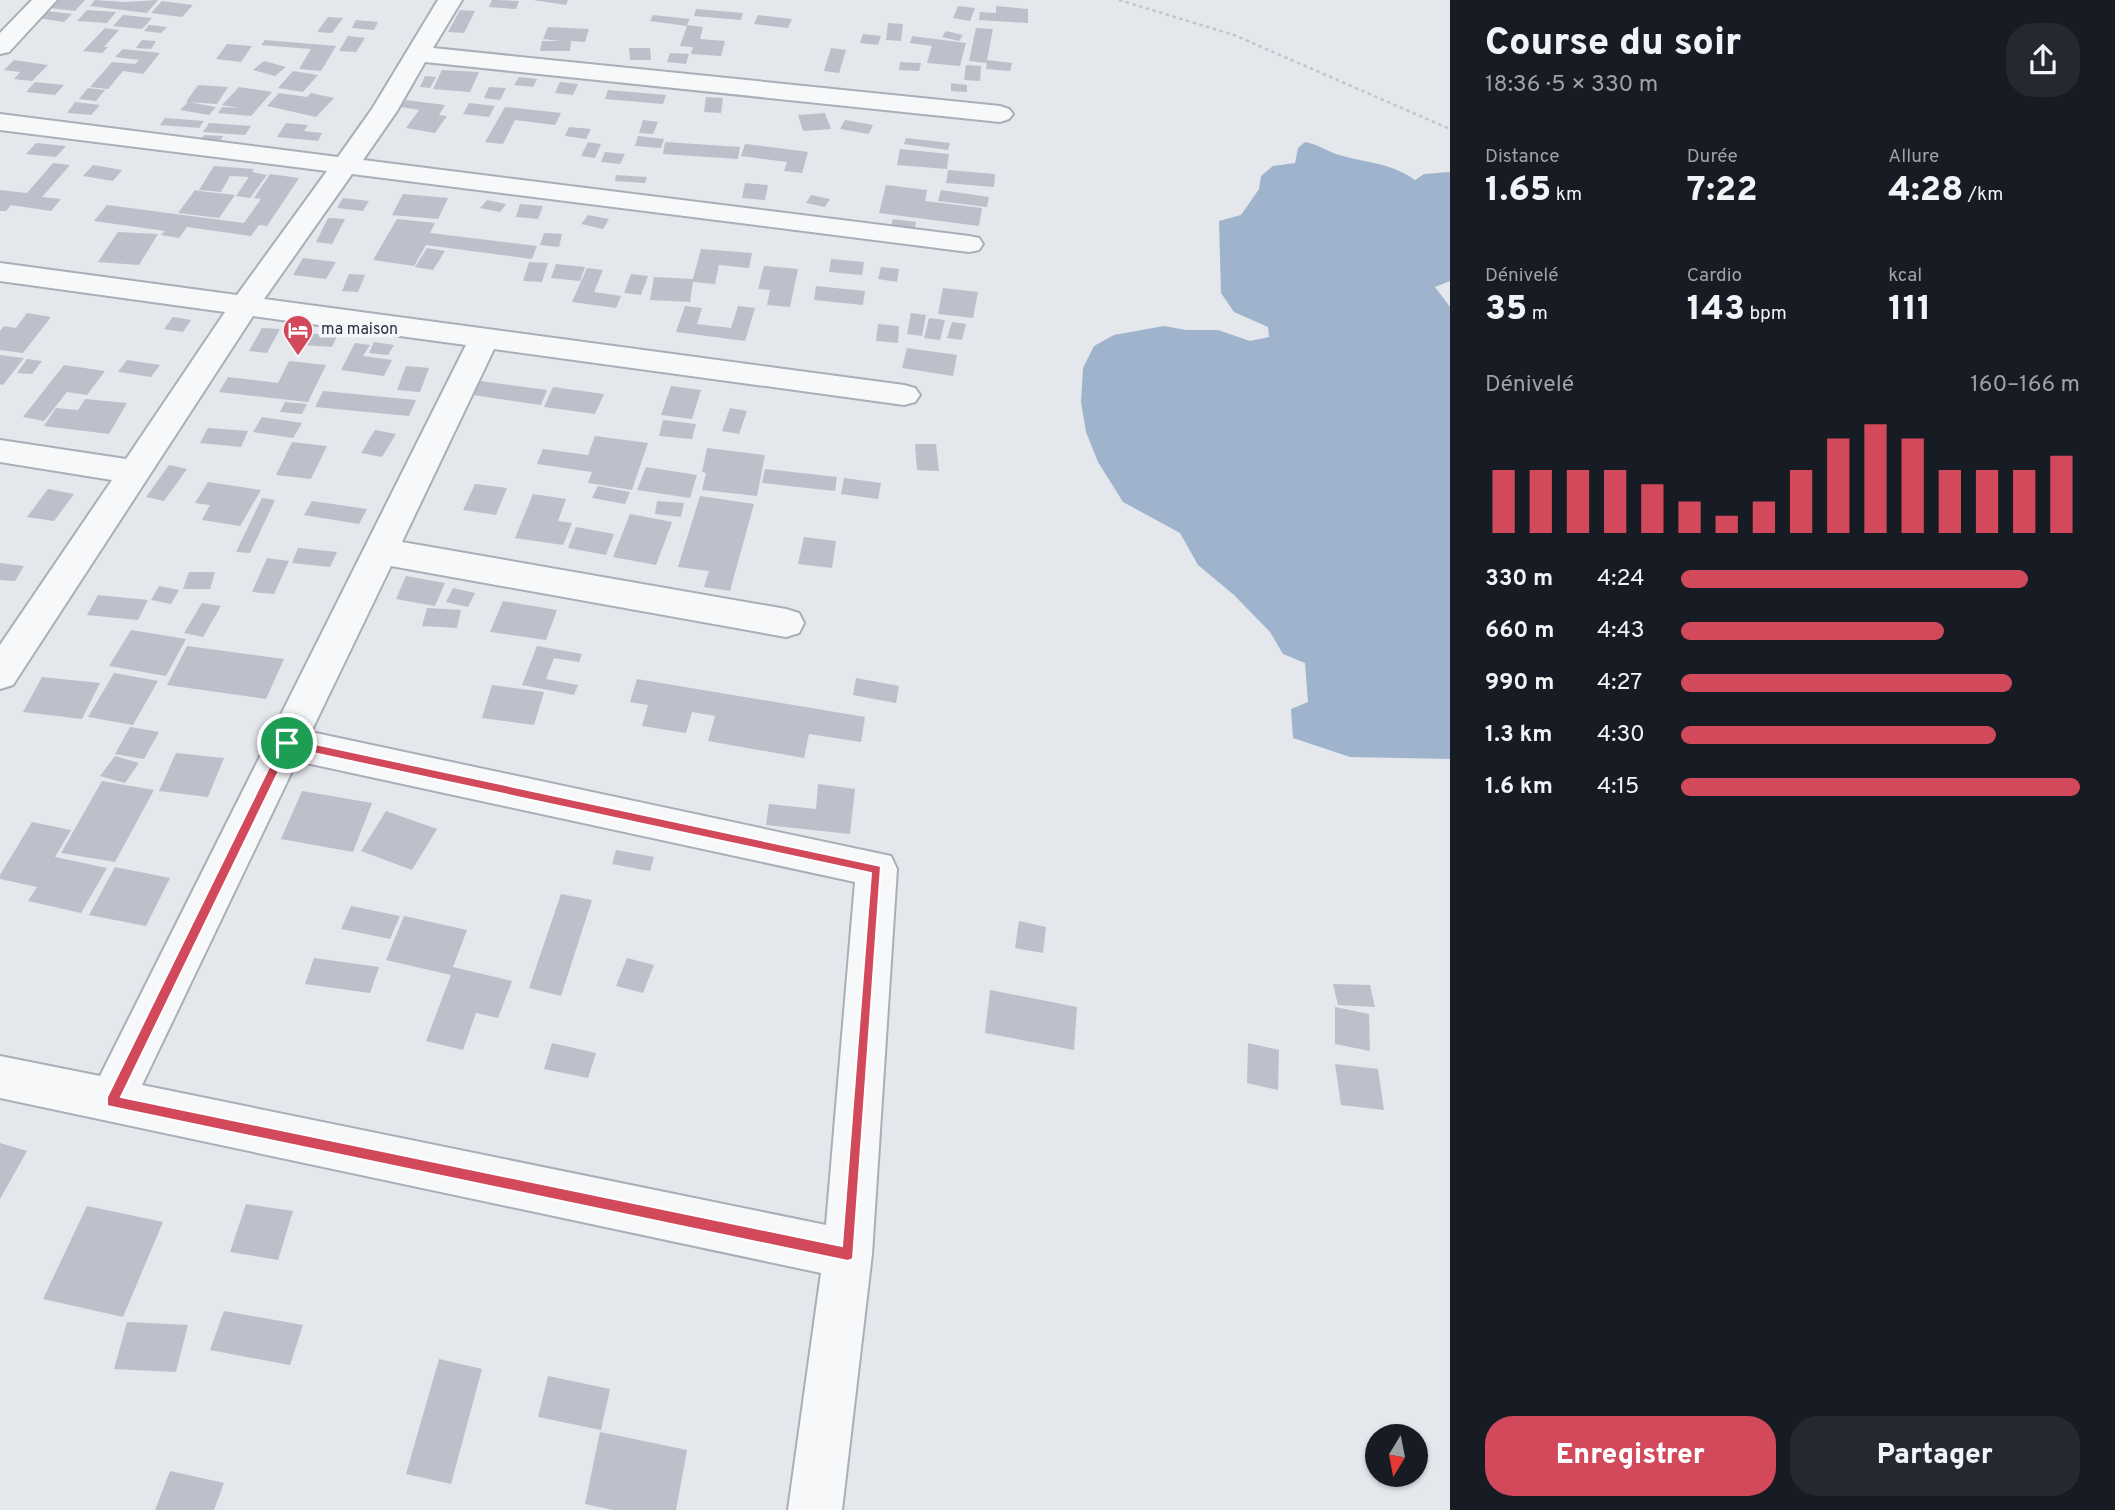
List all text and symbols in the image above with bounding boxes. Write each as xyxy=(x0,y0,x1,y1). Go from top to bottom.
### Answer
text: Course du soir xyxy=(1485,20,1741,69)
button: share xyxy=(2006,23,2080,97)
text: 18:36 · 5 × 330 m xyxy=(1485,71,1658,100)
text: Distance xyxy=(1485,145,1560,169)
text: Durée xyxy=(1687,145,1738,169)
text: Allure xyxy=(1888,145,1939,169)
text: 1.65 xyxy=(1485,169,1551,213)
text: 7:22 xyxy=(1687,169,1758,213)
text: 4:28 xyxy=(1888,169,1963,213)
text: km xyxy=(1551,183,1582,207)
text: /km xyxy=(1963,183,2003,207)
text: Dénivelé xyxy=(1485,264,1559,288)
text: Cardio xyxy=(1687,264,1742,288)
text: kcal xyxy=(1888,264,1922,288)
text: 35 xyxy=(1485,288,1527,332)
text: 143 xyxy=(1687,288,1745,332)
text: 111 xyxy=(1888,288,1931,332)
text: m xyxy=(1527,302,1548,326)
text: bpm xyxy=(1745,302,1787,326)
hotel icon: ma maison xyxy=(281,313,315,357)
place label: ma maison xyxy=(321,320,398,340)
text: Dénivelé xyxy=(1485,371,1574,400)
text: 160–166 m xyxy=(1970,371,2080,400)
text: 330 m xyxy=(1485,565,1553,594)
text: 4:24 xyxy=(1597,565,1645,594)
text: 660 m xyxy=(1485,617,1554,646)
text: 4:43 xyxy=(1597,617,1645,646)
text: 990 m xyxy=(1485,669,1554,698)
text: 4:27 xyxy=(1597,669,1642,698)
pin xyxy=(257,713,317,773)
text: 1.3 km xyxy=(1485,721,1552,750)
text: 4:30 xyxy=(1597,721,1645,750)
icon: arrive xyxy=(268,724,306,762)
text: 1.6 km xyxy=(1485,773,1553,802)
text: 4:15 xyxy=(1597,773,1639,802)
button: Enregistrer xyxy=(1485,1416,1776,1496)
button: Partager xyxy=(1790,1416,2080,1496)
north arrow xyxy=(1365,1424,1428,1488)
map controls xyxy=(1365,1424,1428,1487)

